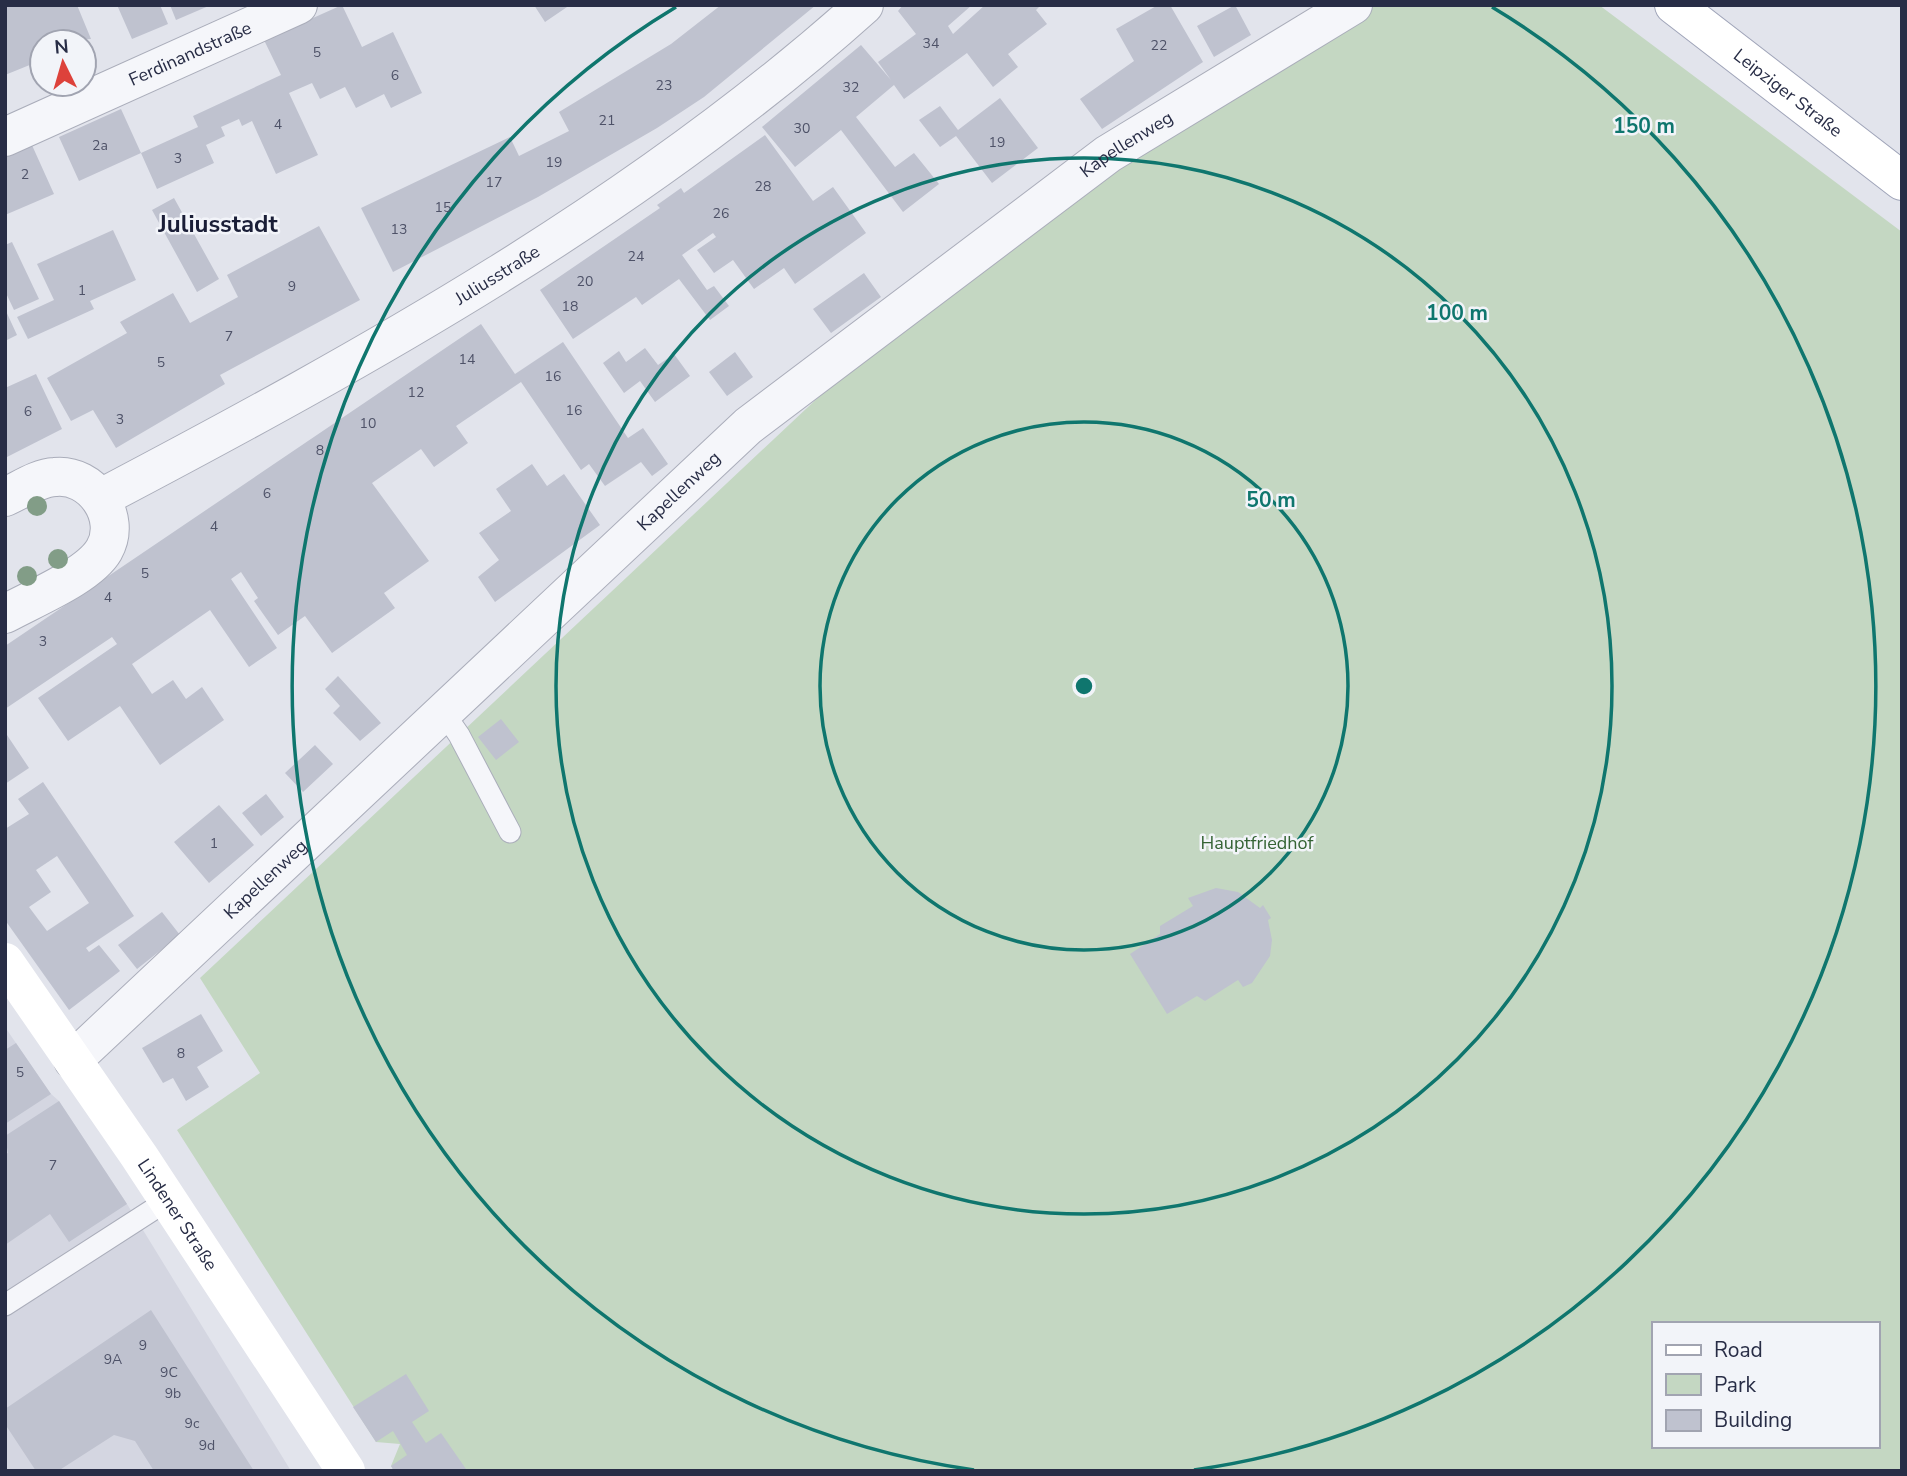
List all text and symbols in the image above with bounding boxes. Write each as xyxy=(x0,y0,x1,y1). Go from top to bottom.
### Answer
street label: Ferdinandstraße xyxy=(125,16,255,92)
north arrow xyxy=(28,28,98,98)
text: N xyxy=(53,33,70,61)
house number: 34 xyxy=(923,34,939,53)
house number: 22 xyxy=(1151,36,1167,55)
house number: 5 xyxy=(313,43,321,62)
street label: Leipziger Straße xyxy=(1729,43,1847,143)
house number: 6 xyxy=(391,66,399,85)
house number: 23 xyxy=(656,76,672,95)
house number: 32 xyxy=(843,78,859,97)
street label: Kapellenweg xyxy=(1075,105,1177,183)
house number: 21 xyxy=(599,111,615,130)
text: 150 m xyxy=(1613,112,1675,140)
house number: 4 xyxy=(274,115,282,134)
house number: 30 xyxy=(794,119,810,138)
house number: 19 xyxy=(989,133,1005,152)
house number: 2a xyxy=(92,136,108,155)
house number: 3 xyxy=(174,149,182,168)
house number: 19 xyxy=(546,153,562,172)
house number: 2 xyxy=(21,165,29,184)
house number: 17 xyxy=(486,173,502,192)
house number: 28 xyxy=(755,177,771,196)
house number: 15 xyxy=(435,198,451,217)
house number: 26 xyxy=(713,204,729,223)
district label: Juliusstadt xyxy=(157,208,278,240)
house number: 13 xyxy=(391,220,407,239)
street label: Juliusstraße xyxy=(450,239,544,311)
house number: 24 xyxy=(628,247,644,266)
house number: 20 xyxy=(577,272,593,291)
house number: 9 xyxy=(288,277,296,296)
house number: 1 xyxy=(78,281,86,300)
house number: 18 xyxy=(562,297,578,316)
text: 100 m xyxy=(1426,299,1488,327)
house number: 7 xyxy=(225,327,233,346)
house number: 14 xyxy=(459,350,475,369)
house number: 5 xyxy=(157,353,165,372)
house number: 16 xyxy=(545,367,561,386)
house number: 12 xyxy=(408,383,424,402)
house number: 16 xyxy=(566,401,582,420)
house number: 6 xyxy=(24,402,32,421)
house number: 3 xyxy=(116,410,124,429)
house number: 10 xyxy=(360,414,376,433)
house number: 8 xyxy=(316,441,324,460)
street label: Kapellenweg xyxy=(632,446,726,536)
house number: 6 xyxy=(263,484,271,503)
text: 50 m xyxy=(1246,486,1296,514)
house number: 4 xyxy=(210,517,218,536)
house number: 5 xyxy=(141,564,149,583)
house number: 4 xyxy=(104,588,112,607)
house number: 3 xyxy=(39,632,47,651)
centre of rings xyxy=(1072,674,1096,698)
park label: Hauptfriedhof xyxy=(1201,831,1314,855)
house number: 1 xyxy=(210,834,218,853)
street label: Kapellenweg xyxy=(218,834,312,924)
house number: 8 xyxy=(177,1044,185,1063)
house number: 5 xyxy=(16,1063,24,1082)
street label: Lindener Straße xyxy=(132,1154,223,1275)
house number: 7 xyxy=(49,1156,57,1175)
legend xyxy=(1652,1322,1879,1448)
house number: 9 xyxy=(139,1336,147,1355)
text: Road xyxy=(1714,1336,1763,1364)
house number: 9A xyxy=(104,1350,122,1369)
house number: 9C xyxy=(160,1363,178,1382)
text: Park xyxy=(1714,1371,1756,1399)
house number: 9b xyxy=(165,1384,181,1403)
text: Building xyxy=(1714,1406,1792,1434)
house number: 9c xyxy=(185,1414,200,1433)
house number: 9d xyxy=(199,1436,215,1455)

